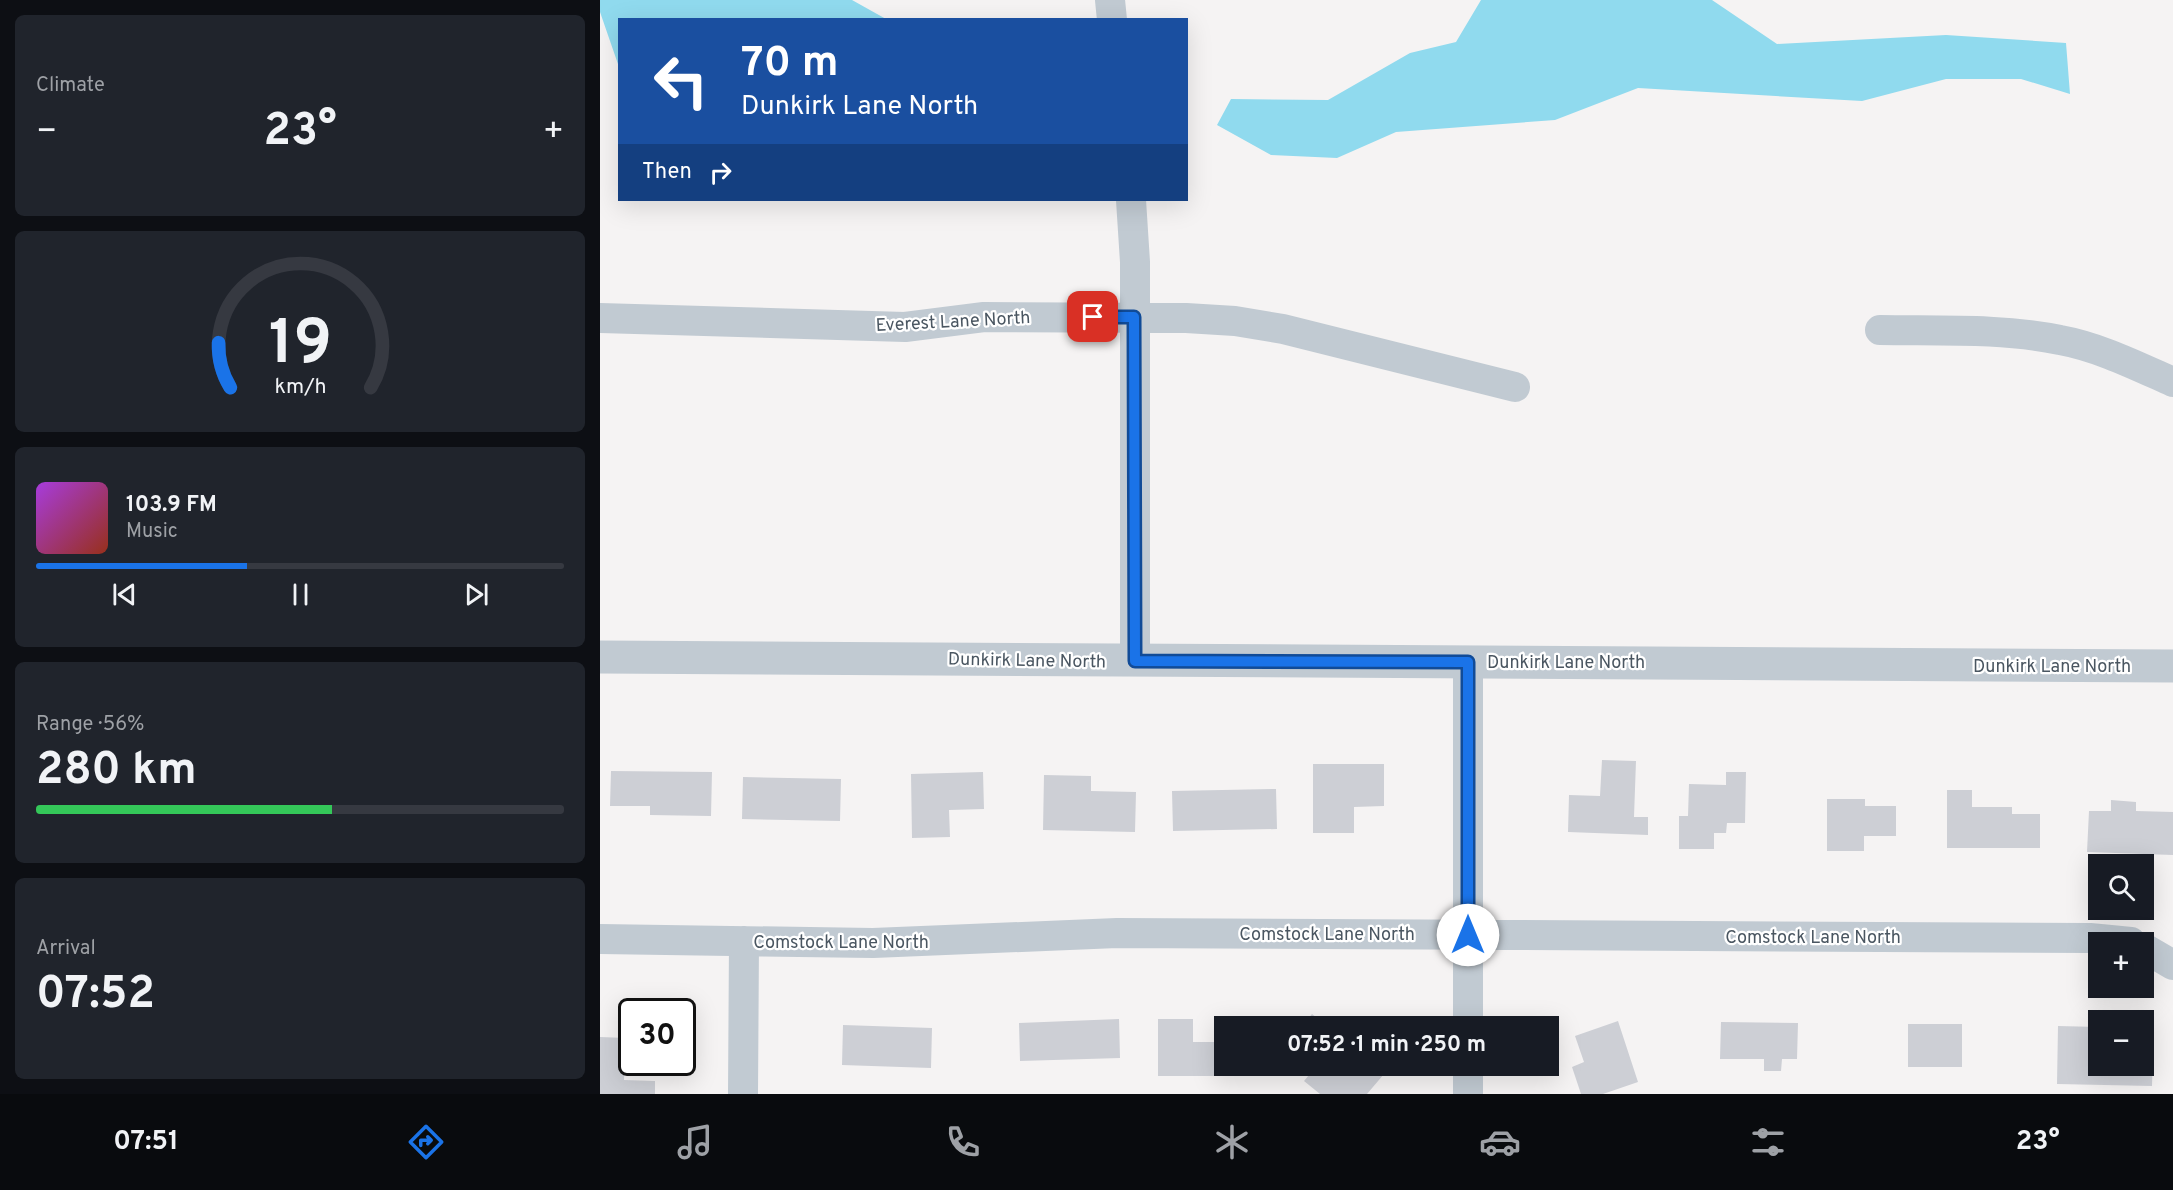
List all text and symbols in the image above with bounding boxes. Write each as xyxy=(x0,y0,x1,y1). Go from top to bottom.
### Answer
text: 70 m xyxy=(741,38,839,91)
icon: left xyxy=(642,42,720,120)
text: Climate xyxy=(36,73,105,99)
text: Dunkirk Lane North xyxy=(741,90,978,124)
text: 23° xyxy=(263,104,337,161)
text: − xyxy=(36,112,57,154)
text: + xyxy=(543,112,564,154)
icon: right xyxy=(704,156,737,189)
text: Then xyxy=(642,159,692,186)
pin xyxy=(1067,291,1118,342)
icon: arrive xyxy=(1076,300,1109,333)
text: 19 xyxy=(268,307,332,386)
street label: Everest Lane North xyxy=(875,307,1031,338)
text: km/h xyxy=(274,375,326,402)
text: 103.9 FM xyxy=(126,492,217,519)
text: Music xyxy=(126,519,178,545)
icon: previous xyxy=(108,578,141,611)
icon: pause xyxy=(284,578,317,611)
icon: next xyxy=(460,578,493,611)
street label: Dunkirk Lane North xyxy=(948,649,1106,674)
street label: Dunkirk Lane North xyxy=(1487,652,1645,675)
street label: Dunkirk Lane North xyxy=(1973,656,2131,679)
text: Range · 56% xyxy=(36,712,145,738)
text: 280 km xyxy=(36,743,197,800)
map controls xyxy=(2088,854,2154,1076)
button: search xyxy=(2088,854,2154,920)
position arrow xyxy=(1436,903,1500,967)
street label: Comstock Lane North xyxy=(1239,924,1415,947)
street label: Comstock Lane North xyxy=(1725,927,1901,950)
street label: Comstock Lane North xyxy=(753,932,929,955)
button: + xyxy=(2088,932,2154,998)
text: Arrival xyxy=(36,936,96,962)
text: 07:52 xyxy=(36,967,155,1024)
speed limit sign: 30 xyxy=(618,998,696,1076)
button: − xyxy=(2088,1010,2154,1076)
text: 07:52 · 1 min · 250 m xyxy=(1287,1032,1486,1059)
icon: directions xyxy=(405,1121,447,1163)
icon: music xyxy=(674,1121,716,1163)
icon: phone xyxy=(942,1121,984,1163)
icon: climate xyxy=(1211,1121,1253,1163)
icon: car xyxy=(1479,1121,1521,1163)
icon: filters xyxy=(1747,1121,1789,1163)
text: 07:51 xyxy=(113,1125,179,1159)
text: 23° xyxy=(2016,1125,2060,1159)

